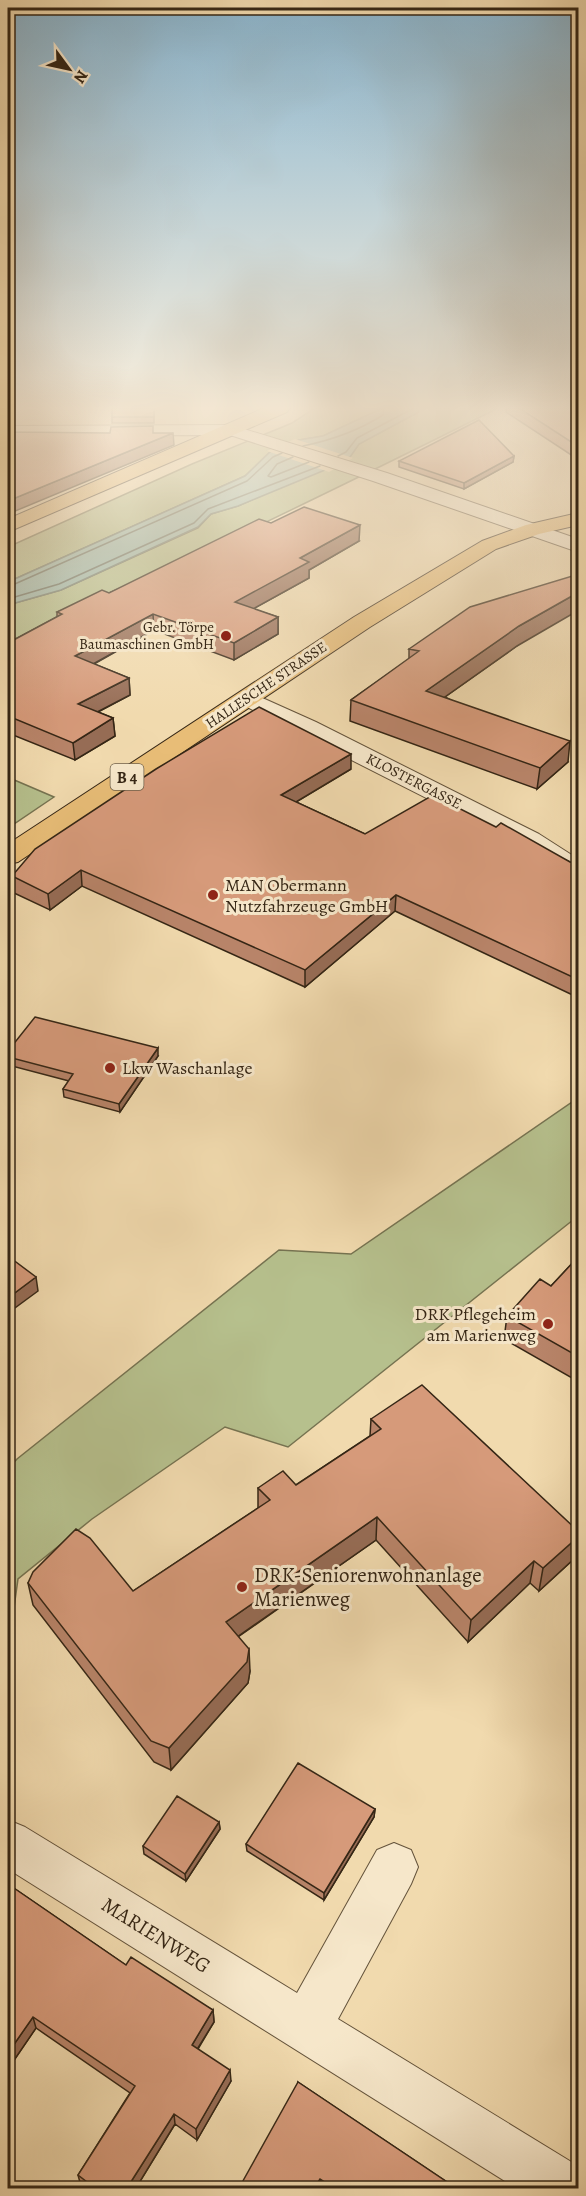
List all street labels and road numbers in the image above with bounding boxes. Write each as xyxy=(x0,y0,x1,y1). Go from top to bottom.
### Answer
street label: HALLESCHE STRASSE xyxy=(201,637,331,733)
street label: KLOSTERGASSE xyxy=(363,748,465,814)
road number: B 4 xyxy=(110,764,144,790)
street label: MARIENWEG xyxy=(96,1890,216,1980)

